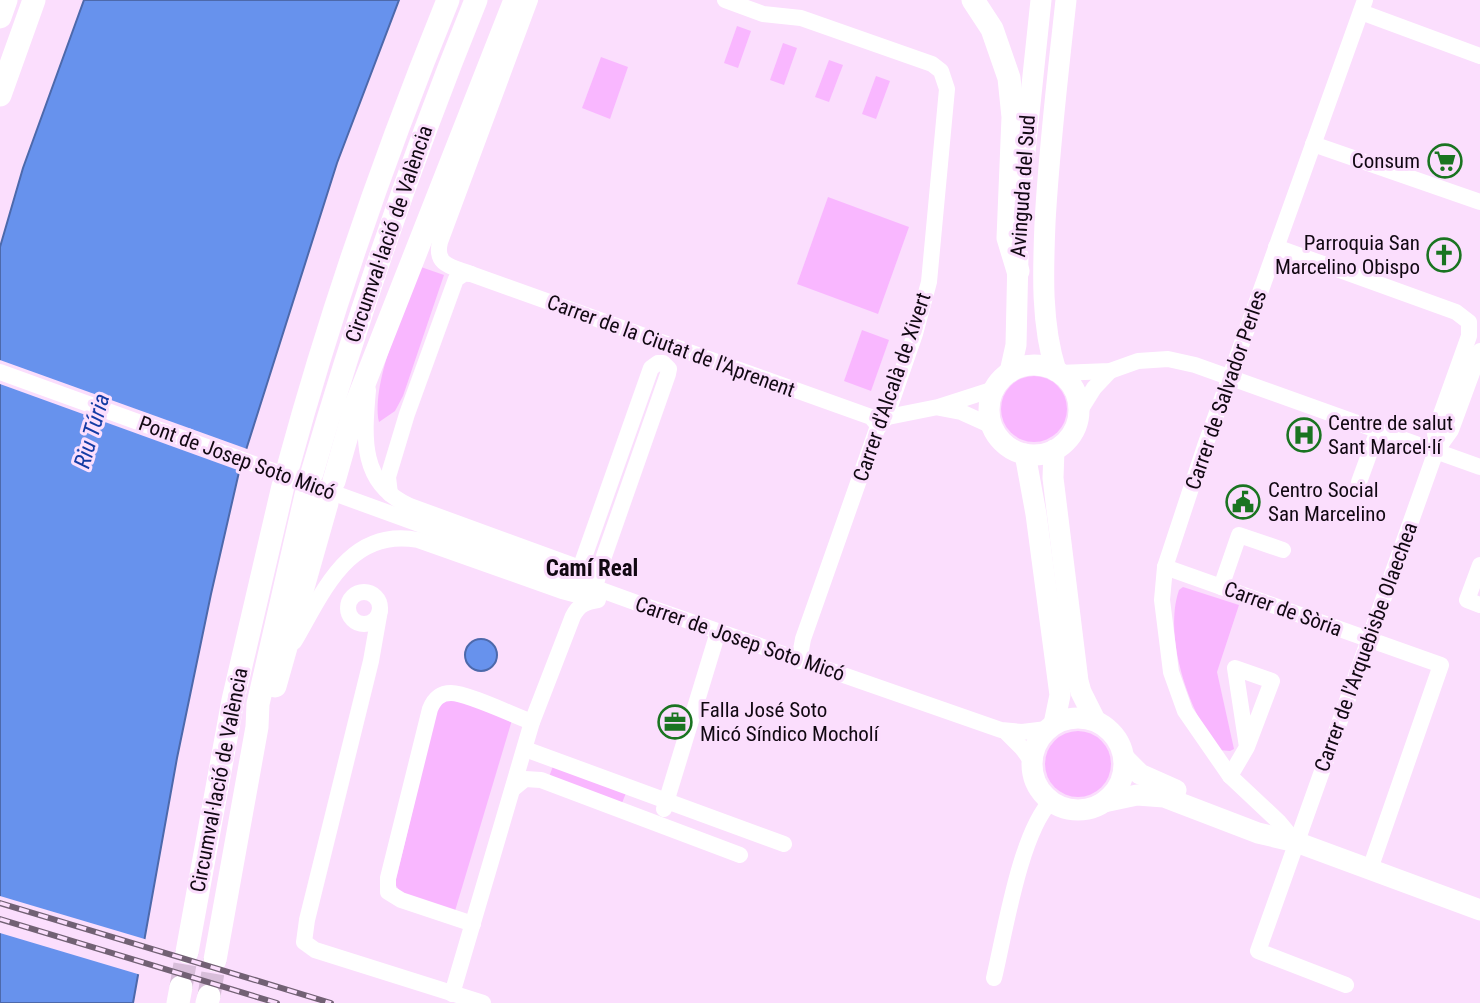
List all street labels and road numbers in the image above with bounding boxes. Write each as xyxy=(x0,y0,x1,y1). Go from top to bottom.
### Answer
street label: Avinguda del Sud xyxy=(1006,114,1040,258)
street label: Circumval·lació de València xyxy=(341,122,437,346)
street label: Carrer de Salvador Perles xyxy=(1181,287,1271,493)
street label: Carrer d'Alcalà de Xivert xyxy=(848,289,936,485)
street label: Carrer de la Ciutat de l'Aprenent xyxy=(544,290,798,402)
street label: Pont de Josep Soto Micó xyxy=(135,411,339,505)
street label: Carrer de l'Arquebisbe Olaechea xyxy=(1310,519,1422,775)
street label: Carrer de Sòria xyxy=(1221,577,1345,641)
street label: Carrer de Josep Soto Micó xyxy=(632,592,848,686)
street label: Circumval·lació de València xyxy=(185,666,253,894)

